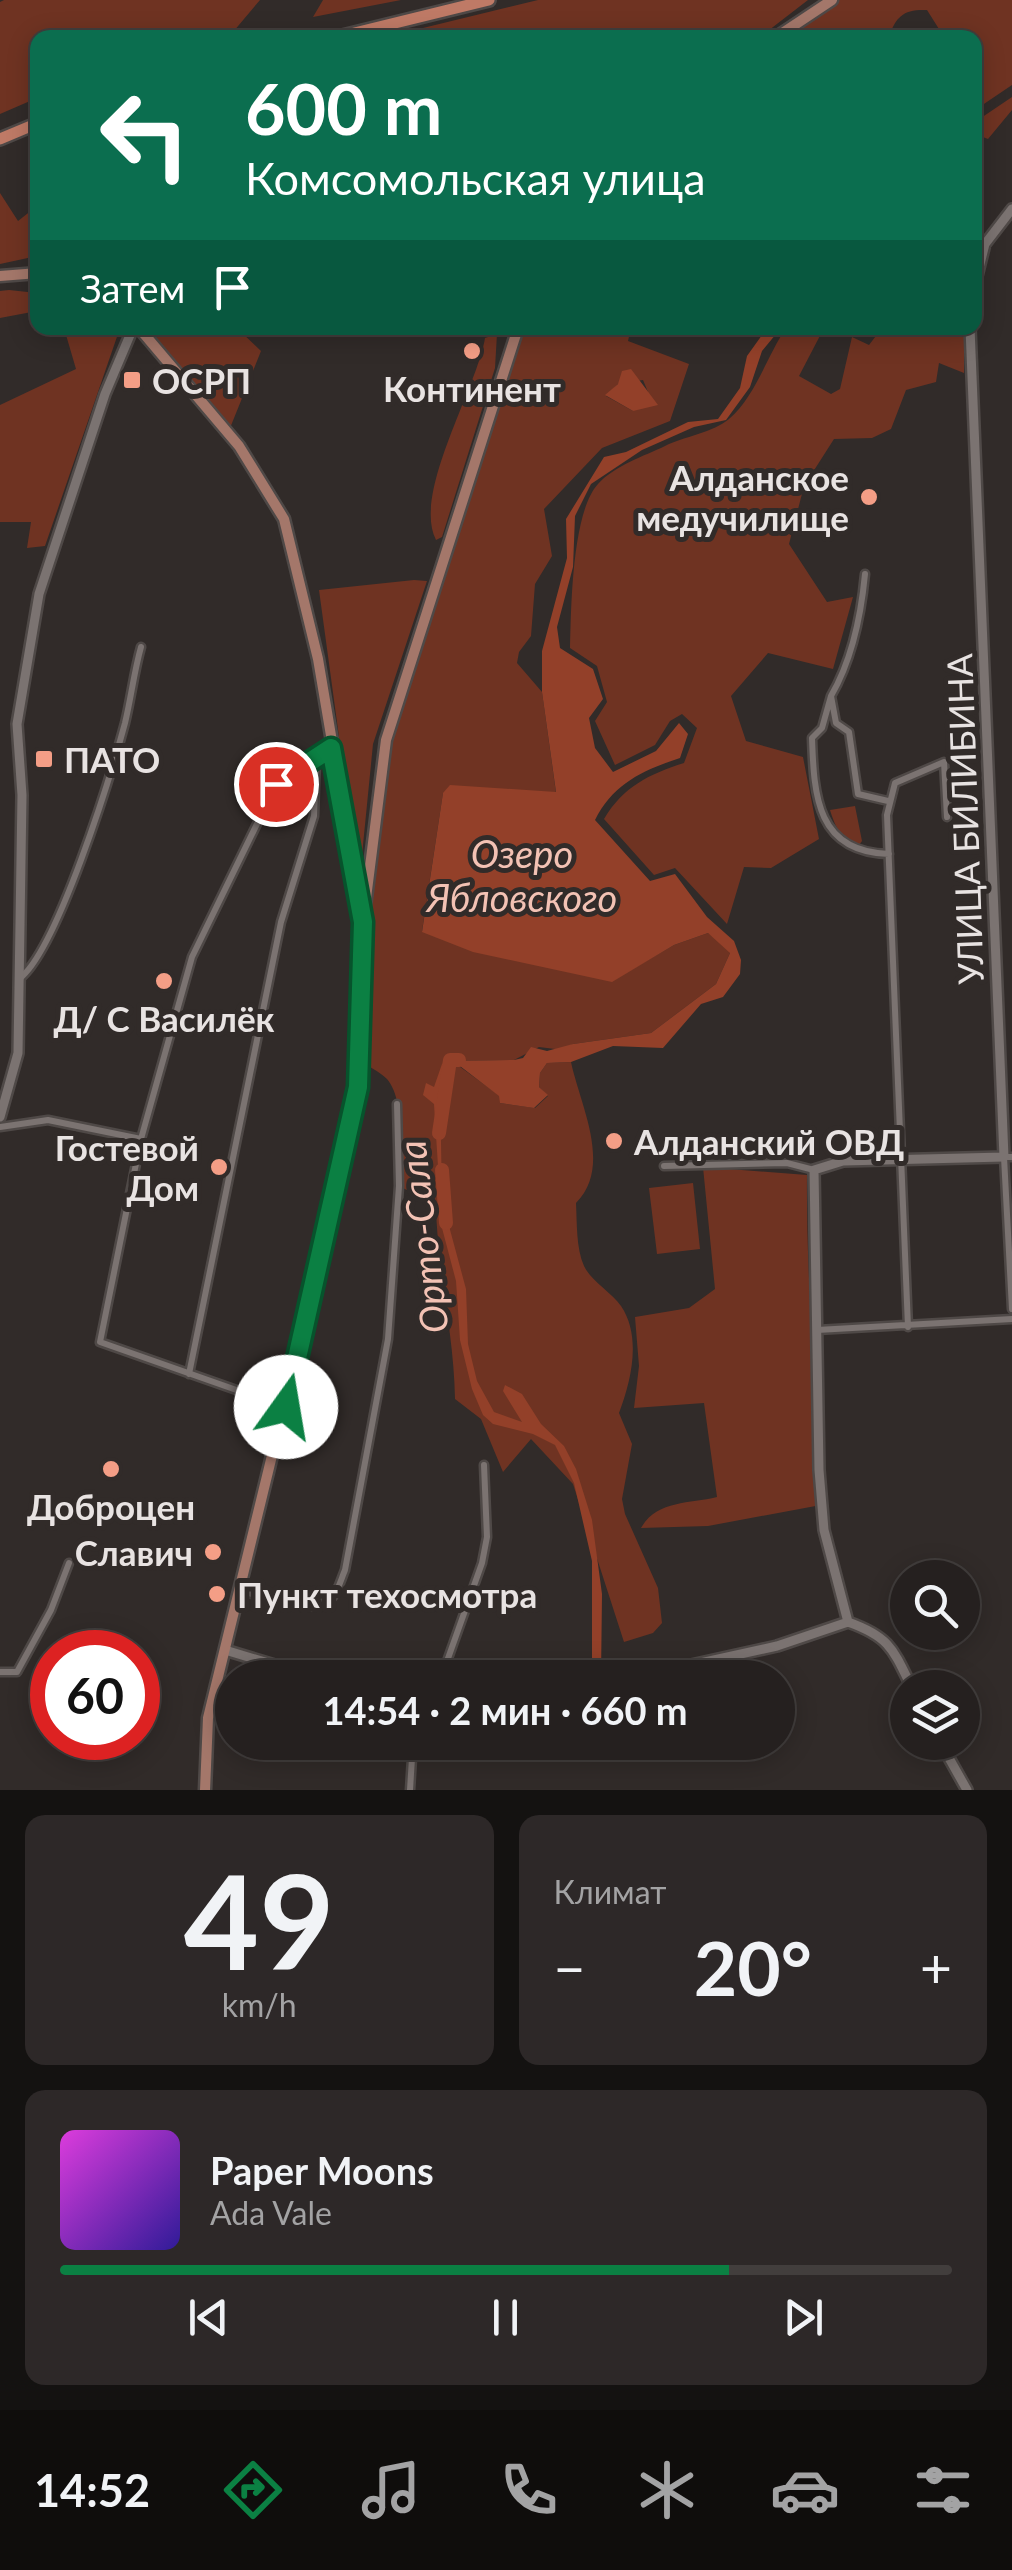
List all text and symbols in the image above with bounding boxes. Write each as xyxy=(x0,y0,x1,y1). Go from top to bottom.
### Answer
text: 600 m xyxy=(245,66,442,150)
icon: left xyxy=(80,70,210,200)
text: Комсомольская улица xyxy=(245,151,706,205)
icon: arrive xyxy=(205,260,260,315)
text: Затем xyxy=(80,265,185,311)
marker: Континент xyxy=(461,340,483,362)
place label: ОСРП xyxy=(152,359,251,401)
place label: Континент xyxy=(383,367,561,409)
marker: ОСРП xyxy=(121,369,143,391)
place label: Алданское медучилище xyxy=(636,456,849,538)
marker: Алданское медучилище xyxy=(858,486,880,508)
street label: УЛИЦА БИЛИБИНА xyxy=(937,652,991,985)
place label: ПАТО xyxy=(64,738,160,780)
pin xyxy=(234,742,319,827)
marker: ПАТО xyxy=(33,748,55,770)
icon: arrive xyxy=(249,757,304,812)
water label: Озеро Ябловского xyxy=(425,830,617,920)
marker: Д/ С Василёк xyxy=(153,970,175,992)
place label: Д/ С Василёк xyxy=(53,997,275,1039)
place label: Алданский ОВД xyxy=(633,1120,904,1162)
place label: Гостевой Дом xyxy=(55,1126,199,1208)
marker: Алданский ОВД xyxy=(603,1130,625,1152)
water label: Орто-Сала xyxy=(387,1138,457,1336)
marker: Гостевой Дом xyxy=(208,1156,230,1178)
position arrow xyxy=(234,1355,338,1459)
marker: Доброцен xyxy=(100,1458,122,1480)
place label: Доброцен xyxy=(27,1485,195,1527)
place label: Славич xyxy=(75,1531,193,1573)
marker: Славич xyxy=(202,1541,224,1563)
map controls xyxy=(890,1560,980,1760)
button: search xyxy=(890,1560,980,1650)
place label: Пункт техосмотра xyxy=(237,1573,537,1615)
marker: Пункт техосмотра xyxy=(206,1583,228,1605)
speed limit sign: 60 xyxy=(30,1630,160,1760)
button: layers xyxy=(890,1670,980,1760)
text: 14:54 · 2 мин · 660 m xyxy=(322,1687,688,1733)
text: 49 xyxy=(184,1842,335,1998)
text: Климат xyxy=(554,1872,666,1911)
text: 20° xyxy=(694,1922,812,2012)
text: − xyxy=(554,1934,585,2000)
text: + xyxy=(920,1934,952,2000)
text: km/h xyxy=(222,1985,297,2024)
text: Paper Moons xyxy=(210,2147,434,2193)
text: Ada Vale xyxy=(210,2193,332,2232)
icon: previous xyxy=(181,2290,236,2345)
icon: pause xyxy=(478,2290,533,2345)
icon: next xyxy=(776,2290,831,2345)
icon: directions xyxy=(218,2455,288,2525)
icon: music xyxy=(356,2455,426,2525)
icon: phone xyxy=(494,2455,564,2525)
icon: climate xyxy=(632,2455,702,2525)
icon: car xyxy=(770,2455,840,2525)
icon: filters xyxy=(908,2455,978,2525)
text: 14:52 xyxy=(34,2463,150,2517)

